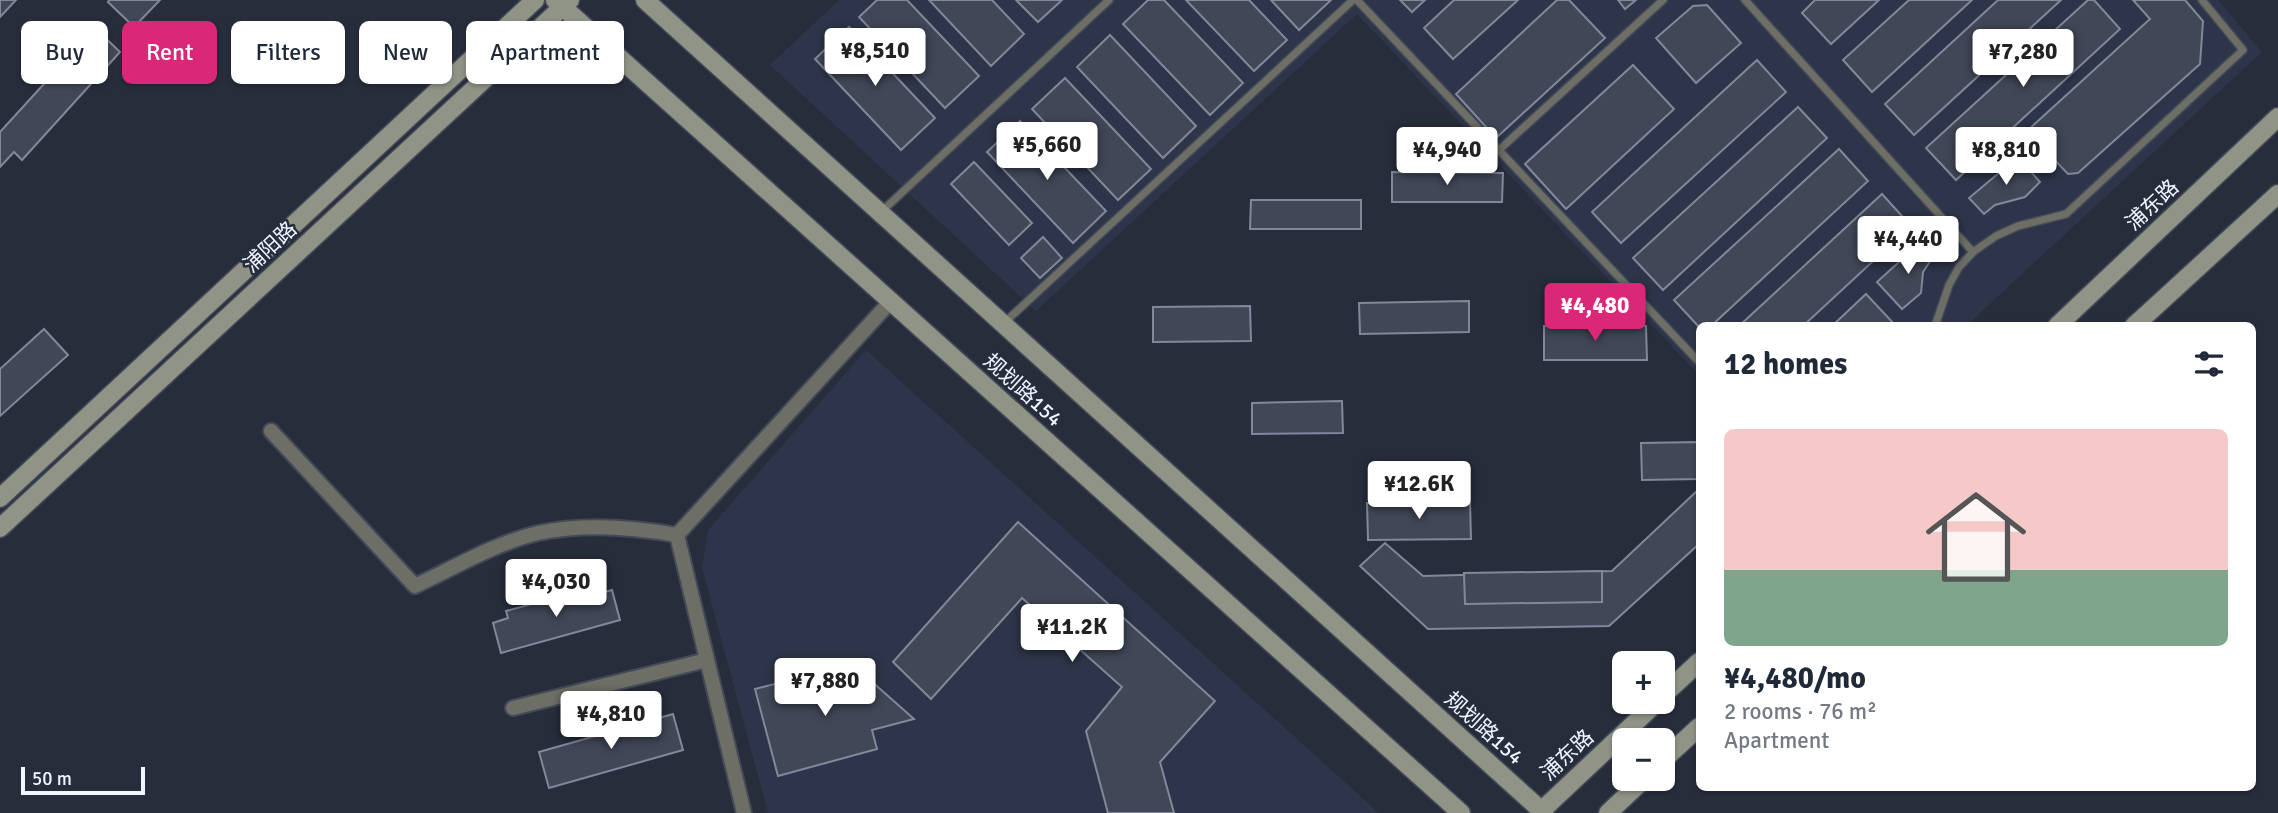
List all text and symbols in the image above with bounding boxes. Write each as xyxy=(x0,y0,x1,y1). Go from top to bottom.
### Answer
chip: Buy xyxy=(21,21,108,84)
chip: Rent xyxy=(122,21,217,84)
chip: Filters xyxy=(231,21,345,84)
chip: New xyxy=(359,21,452,84)
chip: Apartment xyxy=(466,21,624,84)
pin: ¥8,510 xyxy=(818,28,932,88)
pin: ¥7,280 xyxy=(1966,29,2080,89)
text: ¥8,510 xyxy=(841,36,909,65)
text: ¥7,280 xyxy=(1989,37,2057,66)
pin: ¥5,660 xyxy=(990,122,1104,182)
pin: ¥4,940 xyxy=(1390,128,1504,187)
pin: ¥8,810 xyxy=(1949,128,2063,187)
text: ¥5,660 xyxy=(1013,130,1081,159)
text: ¥4,940 xyxy=(1413,135,1481,164)
text: ¥8,810 xyxy=(1972,135,2040,164)
street label: 浦东路 xyxy=(2120,174,2184,236)
street label: 浦阳路 xyxy=(238,216,302,278)
pin: ¥4,440 xyxy=(1851,216,1965,276)
text: ¥4,440 xyxy=(1874,224,1942,253)
pin: ¥4,480 xyxy=(1538,284,1652,343)
text: ¥4,480 xyxy=(1561,291,1629,320)
icon: filters xyxy=(2190,345,2228,383)
text: 12 homes xyxy=(1724,346,1847,383)
street label: 规划路154 xyxy=(978,348,1068,432)
pin: ¥12.6K xyxy=(1362,462,1476,521)
text: ¥12.6K xyxy=(1384,469,1454,498)
icon: home xyxy=(1913,474,2039,600)
pin: ¥4,030 xyxy=(499,560,613,619)
text: ¥4,030 xyxy=(522,567,590,596)
pin: ¥11.2K xyxy=(1015,604,1129,664)
text: ¥11.2K xyxy=(1037,612,1107,641)
map controls xyxy=(1612,651,1675,791)
button: + xyxy=(1612,651,1675,714)
pin: ¥7,880 xyxy=(768,658,882,718)
text: ¥4,480/mo xyxy=(1724,660,1866,697)
text: ¥7,880 xyxy=(791,666,859,695)
street label: 规划路154 xyxy=(1439,686,1529,770)
pin: ¥4,810 xyxy=(554,692,668,751)
text: 2 rooms · 76 m² xyxy=(1724,697,1877,726)
text: ¥4,810 xyxy=(577,699,645,728)
street label: 浦东路 xyxy=(1535,724,1599,786)
text: Apartment xyxy=(1724,726,1829,755)
button: − xyxy=(1612,728,1675,791)
scale bar xyxy=(21,764,145,796)
text: 50 m xyxy=(32,767,72,791)

